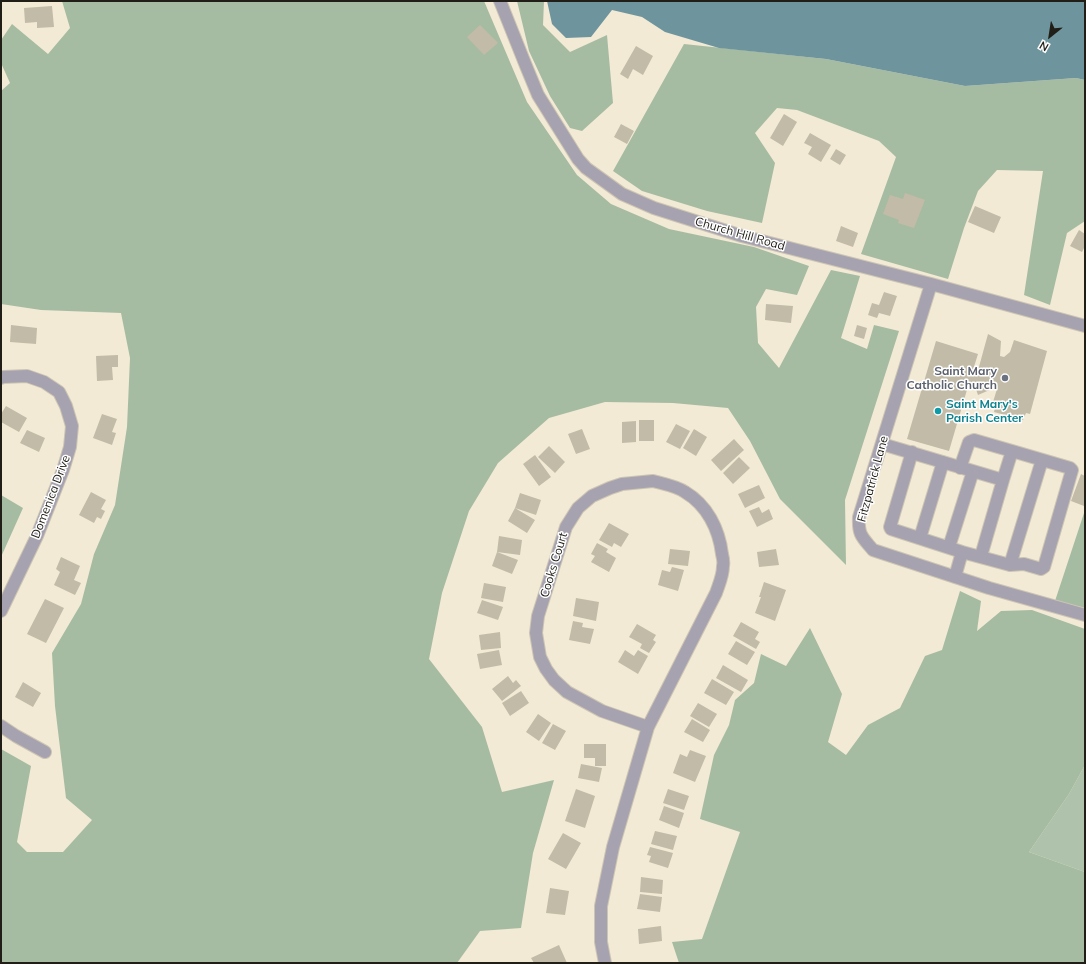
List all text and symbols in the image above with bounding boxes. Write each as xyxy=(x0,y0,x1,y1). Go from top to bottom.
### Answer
north arrow xyxy=(1030,16,1070,56)
text: N xyxy=(1037,38,1051,55)
street label: Church Hill Road xyxy=(693,214,787,254)
place label: Saint Mary Catholic Church xyxy=(907,364,997,392)
marker: Saint Mary Catholic Church xyxy=(1000,373,1010,383)
place label: Saint Mary's Parish Center xyxy=(946,397,1023,425)
marker: Saint Mary's Parish Center xyxy=(933,406,943,416)
street label: Fitzpatrick Lane xyxy=(855,434,891,524)
street label: Domenica Drive xyxy=(29,453,73,541)
street label: Cooks Court xyxy=(537,531,571,599)

